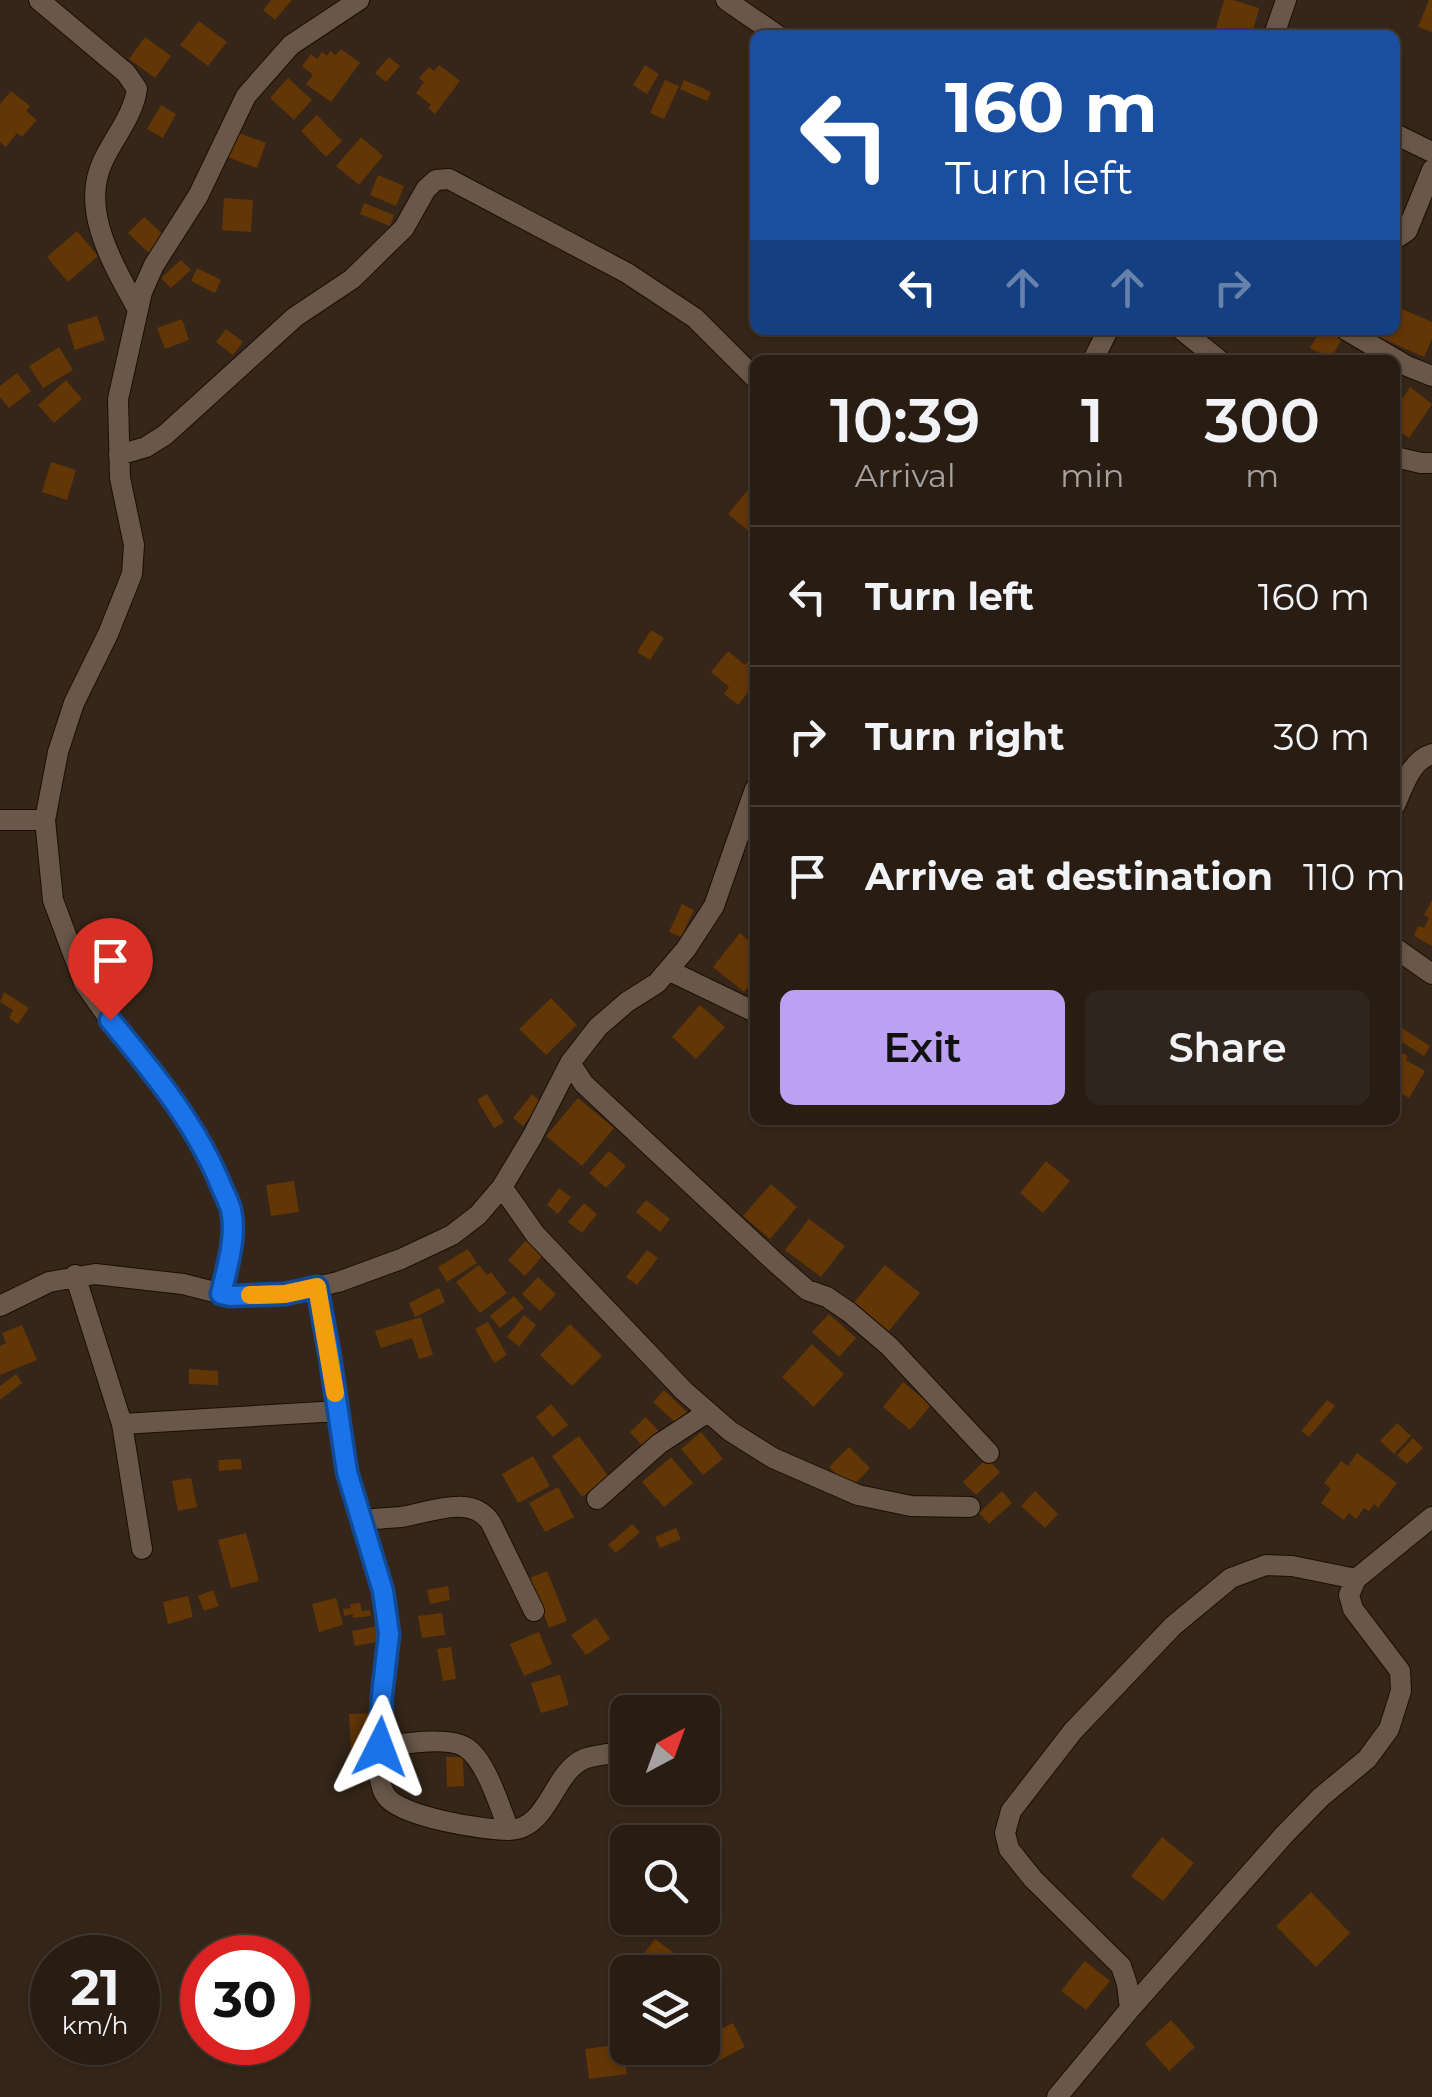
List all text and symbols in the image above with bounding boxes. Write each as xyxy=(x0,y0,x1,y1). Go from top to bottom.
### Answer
text: 160 m xyxy=(945,64,1158,150)
icon: left xyxy=(780,70,910,200)
text: Turn left xyxy=(945,150,1133,205)
icon: left xyxy=(890,260,945,315)
icon: ahead xyxy=(995,260,1050,315)
icon: ahead xyxy=(1100,260,1155,315)
icon: right xyxy=(1205,260,1260,315)
text: 10:39 xyxy=(830,384,980,457)
text: 1 xyxy=(1081,384,1104,457)
text: 300 xyxy=(1204,384,1320,457)
text: Arrival xyxy=(855,456,956,495)
text: min xyxy=(1060,456,1124,495)
text: m xyxy=(1245,456,1279,495)
icon: left xyxy=(780,569,835,624)
text: Turn left xyxy=(865,573,1034,620)
text: 160 m xyxy=(1258,573,1370,620)
icon: right xyxy=(780,709,835,764)
text: Turn right xyxy=(865,713,1064,760)
text: 30 m xyxy=(1273,713,1370,760)
icon: arrive xyxy=(780,849,835,904)
text: Arrive at destination xyxy=(865,853,1273,900)
text: 110 m xyxy=(1303,853,1406,900)
pin xyxy=(68,918,153,1021)
icon: arrive xyxy=(83,933,138,988)
button: Exit xyxy=(780,990,1065,1105)
button: Share xyxy=(1085,990,1370,1105)
position arrow xyxy=(328,1695,432,1799)
north arrow xyxy=(610,1695,720,1805)
map controls xyxy=(610,1695,720,2065)
button: search xyxy=(610,1825,720,1935)
speed limit sign: 30 xyxy=(180,1935,310,2065)
button: layers xyxy=(610,1955,720,2065)
text: 21 xyxy=(70,1957,120,2018)
text: km/h xyxy=(62,2010,128,2040)

